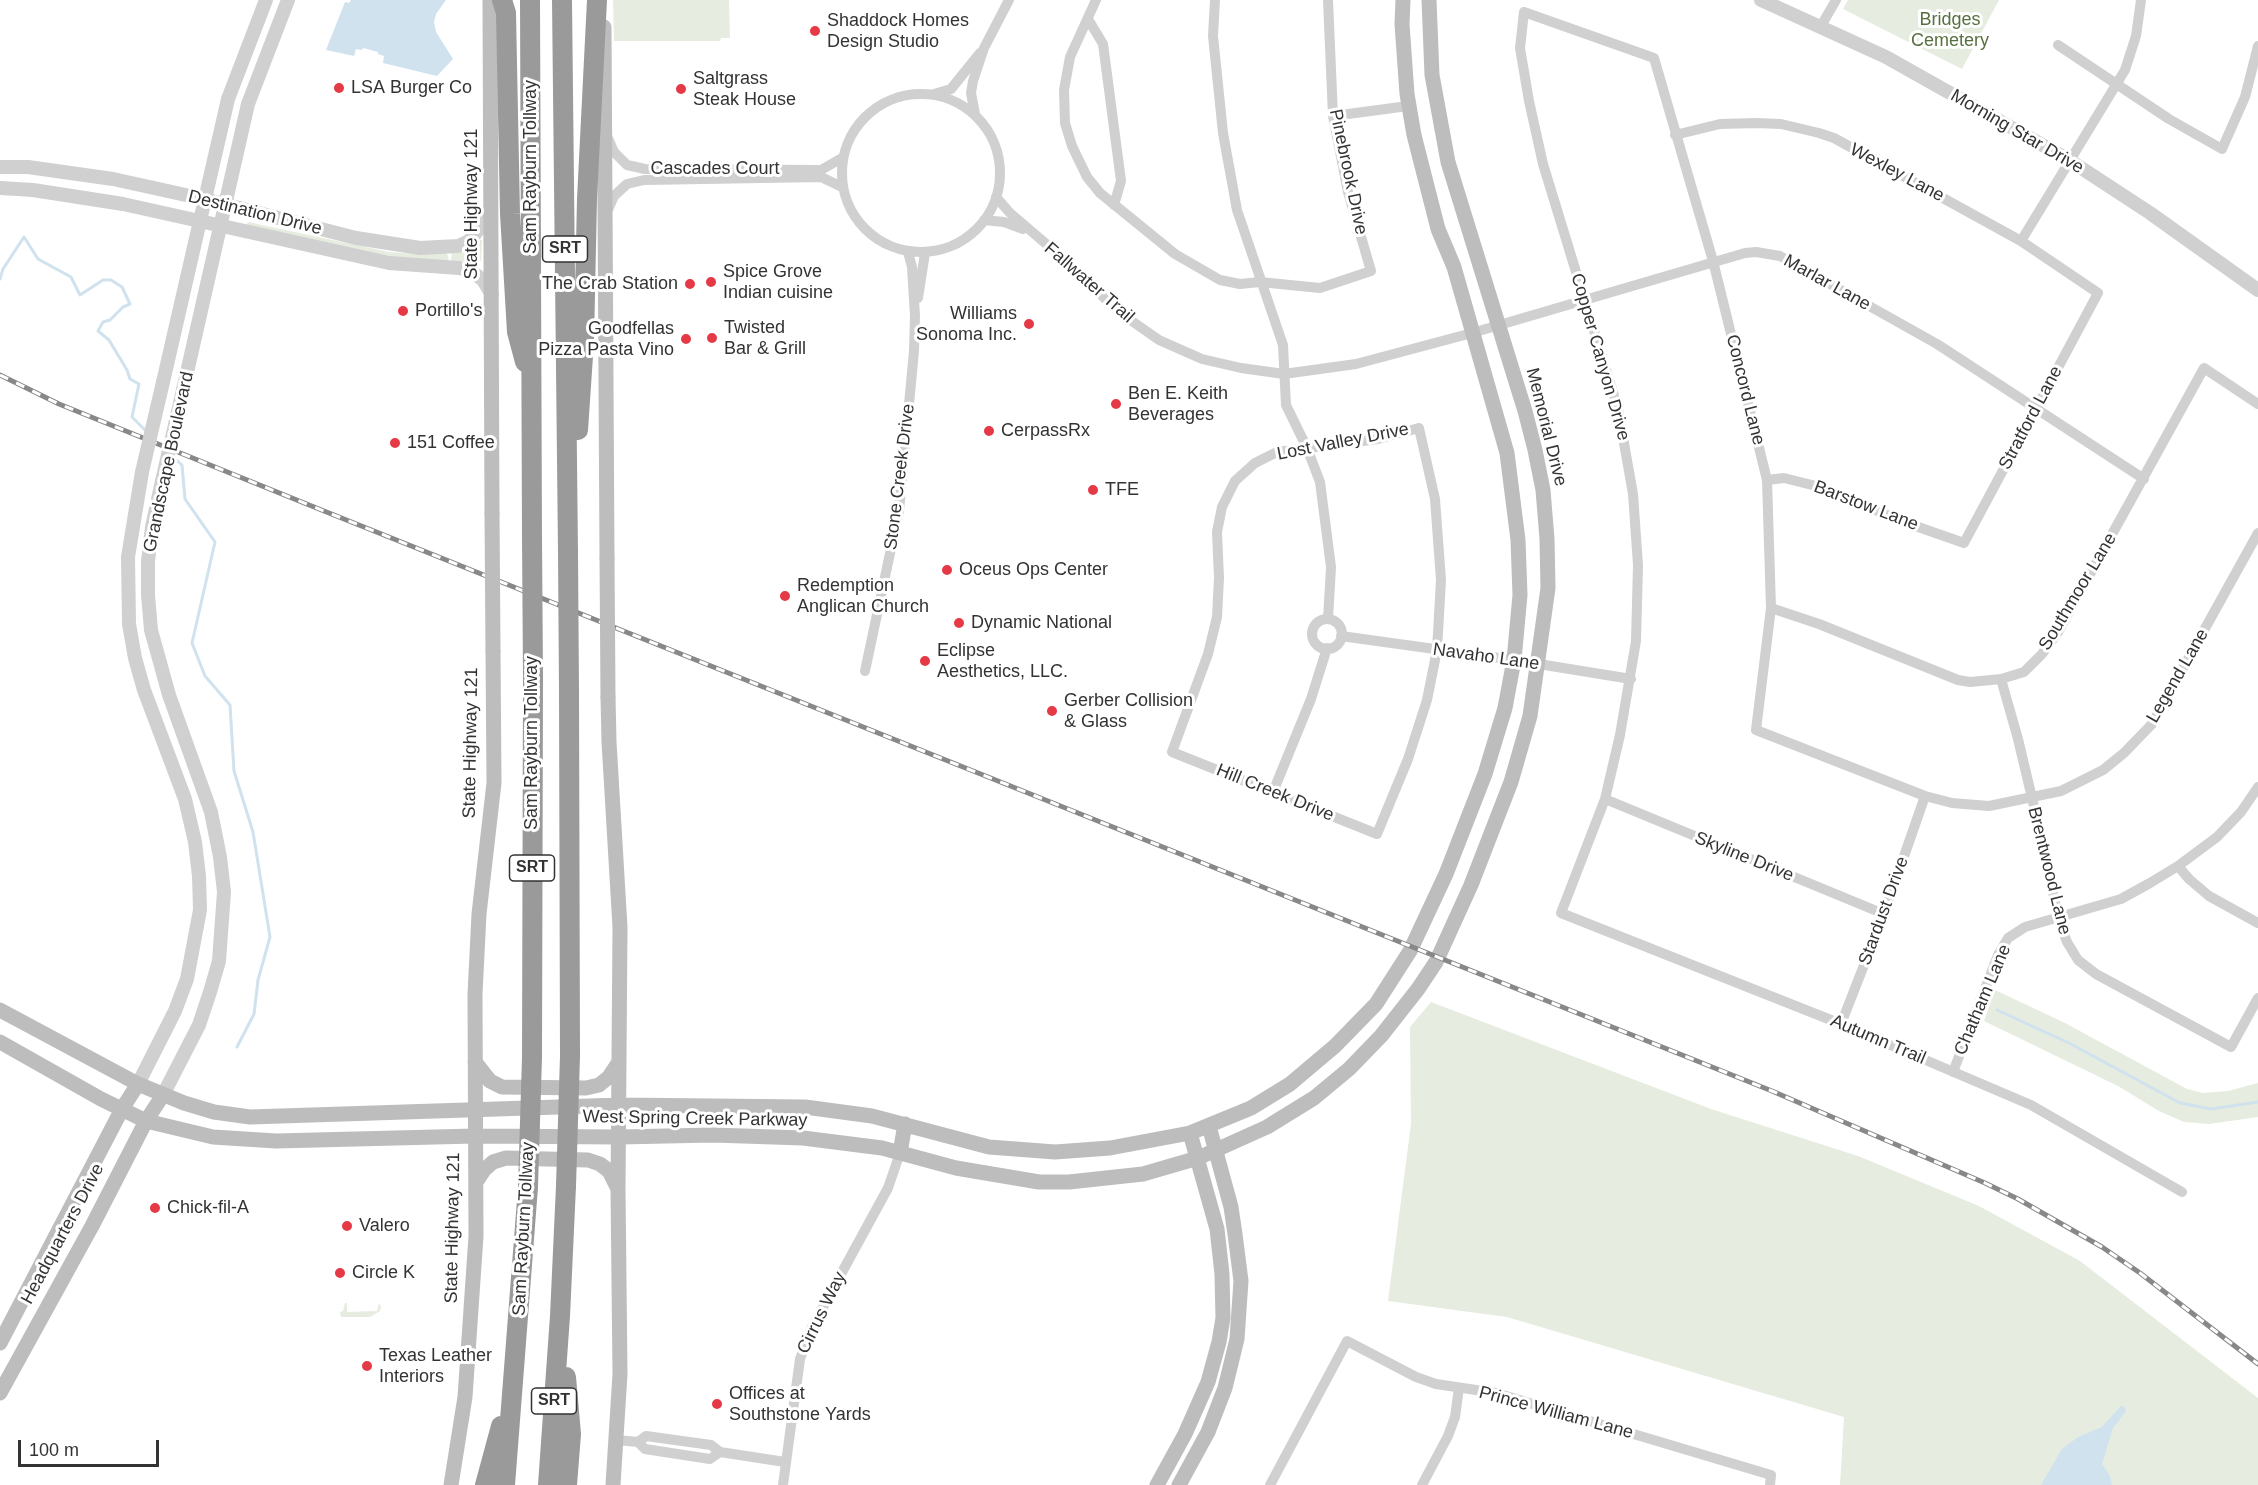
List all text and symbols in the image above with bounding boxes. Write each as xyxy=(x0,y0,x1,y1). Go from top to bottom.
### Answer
park label: Bridges Cemetery xyxy=(1911,9,1989,52)
place label: Shaddock Homes Design Studio xyxy=(827,10,969,52)
marker: Shaddock Homes Design Studio xyxy=(808,24,822,38)
place label: Saltgrass Steak House xyxy=(693,68,796,110)
place label: LSA Burger Co xyxy=(351,77,472,99)
street label: Sam Rayburn Tollway xyxy=(520,80,542,254)
marker: LSA Burger Co xyxy=(332,81,346,95)
marker: Saltgrass Steak House xyxy=(674,82,688,96)
street label: Morning Star Drive xyxy=(1947,85,2087,179)
street label: Pinebrook Drive xyxy=(1324,107,1372,237)
street label: State Highway 121 xyxy=(461,128,483,280)
street label: Wexley Lane xyxy=(1846,139,1948,207)
street label: Cascades Court xyxy=(650,158,780,180)
street label: Destination Drive xyxy=(186,186,324,240)
road number: SRT xyxy=(542,236,588,262)
street label: Fallwater Trail xyxy=(1040,238,1138,328)
street label: Marlar Lane xyxy=(1780,250,1874,316)
place label: Spice Grove Indian cuisine xyxy=(723,261,833,304)
street label: Copper Canyon Drive xyxy=(1566,271,1634,443)
place label: The Crab Station xyxy=(542,273,678,295)
marker: Spice Grove Indian cuisine xyxy=(704,275,718,289)
marker: The Crab Station xyxy=(683,277,697,291)
place label: Portillo's xyxy=(415,300,482,322)
place label: Williams Sonoma Inc. xyxy=(916,303,1017,346)
marker: Portillo's xyxy=(396,304,410,318)
place label: Twisted Bar & Grill xyxy=(724,317,806,360)
marker: Williams Sonoma Inc. xyxy=(1022,317,1036,331)
place label: Goodfellas Pizza Pasta Vino xyxy=(538,318,674,360)
marker: Twisted Bar & Grill xyxy=(705,331,719,345)
marker: Goodfellas Pizza Pasta Vino xyxy=(679,332,693,346)
street label: Concord Lane xyxy=(1721,333,1769,447)
street label: Stratford Lane xyxy=(1995,363,2067,473)
street label: Memorial Drive xyxy=(1521,366,1571,488)
street label: Grandscape Boulevard xyxy=(139,370,199,554)
place label: Ben E. Keith Beverages xyxy=(1128,383,1228,426)
marker: Ben E. Keith Beverages xyxy=(1109,397,1123,411)
street label: Stone Creek Drive xyxy=(880,403,920,551)
street label: Lost Valley Drive xyxy=(1275,419,1411,465)
place label: CerpassRx xyxy=(1001,420,1090,442)
marker: CerpassRx xyxy=(982,424,996,438)
place label: 151 Coffee xyxy=(407,432,495,454)
marker: 151 Coffee xyxy=(388,436,402,450)
street label: Barstow Lane xyxy=(1811,476,1921,536)
place label: TFE xyxy=(1105,479,1139,501)
marker: TFE xyxy=(1086,483,1100,497)
street label: Southmoor Lane xyxy=(2034,529,2122,655)
place label: Oceus Ops Center xyxy=(959,559,1108,581)
marker: Oceus Ops Center xyxy=(940,563,954,577)
place label: Redemption Anglican Church xyxy=(797,575,929,618)
marker: Redemption Anglican Church xyxy=(778,589,792,603)
place label: Dynamic National xyxy=(971,612,1112,634)
marker: Dynamic National xyxy=(952,616,966,630)
street label: Legend Lane xyxy=(2142,625,2214,727)
street label: Navaho Lane xyxy=(1431,639,1541,675)
place label: Eclipse Aesthetics, LLC. xyxy=(937,640,1068,682)
marker: Eclipse Aesthetics, LLC. xyxy=(918,654,932,668)
street label: Sam Rayburn Tollway xyxy=(521,656,543,830)
street label: State Highway 121 xyxy=(459,667,483,819)
place label: Gerber Collision & Glass xyxy=(1064,690,1193,732)
marker: Gerber Collision & Glass xyxy=(1045,704,1059,718)
street label: Hill Creek Drive xyxy=(1213,760,1337,826)
street label: Brentwood Lane xyxy=(2023,805,2075,937)
street label: Skyline Drive xyxy=(1691,827,1797,887)
street label: Stardust Drive xyxy=(1854,854,1914,968)
road number: SRT xyxy=(510,855,554,881)
street label: Chatham Lane xyxy=(1950,941,2016,1059)
street label: Autumn Trail xyxy=(1827,1010,1929,1070)
street label: West Spring Creek Parkway xyxy=(582,1106,808,1132)
street label: Sam Rayburn Tollway xyxy=(509,1142,539,1316)
street label: State Highway 121 xyxy=(441,1152,465,1304)
street label: Headquarters Drive xyxy=(17,1160,109,1308)
place label: Chick-fil-A xyxy=(167,1197,249,1219)
marker: Chick-fil-A xyxy=(148,1201,162,1215)
place label: Valero xyxy=(359,1215,410,1237)
marker: Valero xyxy=(340,1219,354,1233)
place label: Circle K xyxy=(352,1262,415,1284)
marker: Circle K xyxy=(333,1266,347,1280)
street label: Cirrus Way xyxy=(793,1269,851,1357)
place label: Texas Leather Interiors xyxy=(379,1345,492,1388)
marker: Texas Leather Interiors xyxy=(360,1359,374,1373)
street label: Prince William Lane xyxy=(1476,1382,1636,1444)
place label: Offices at Southstone Yards xyxy=(729,1383,871,1426)
road number: SRT xyxy=(532,1388,576,1414)
marker: Offices at Southstone Yards xyxy=(710,1397,724,1411)
scale bar xyxy=(21,1428,162,1466)
text: 100 m xyxy=(29,1440,79,1460)

